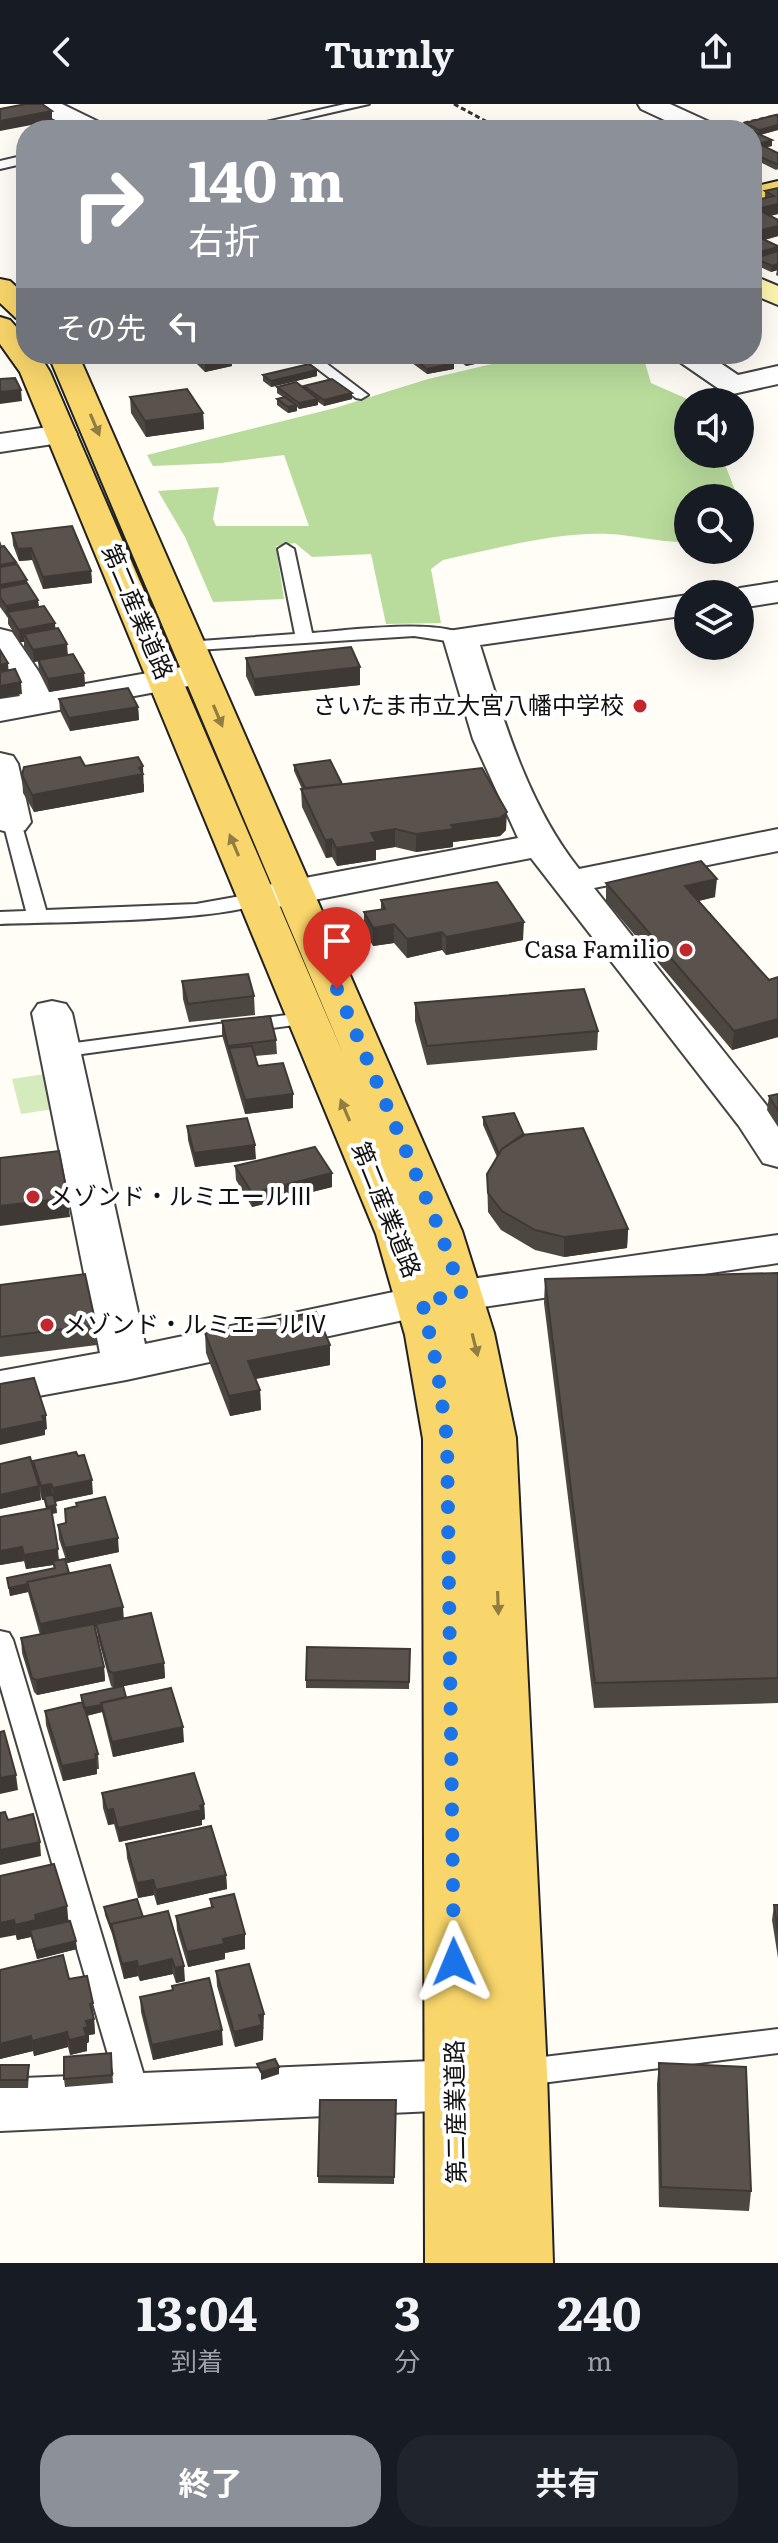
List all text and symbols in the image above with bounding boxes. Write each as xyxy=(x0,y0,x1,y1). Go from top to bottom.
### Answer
text: Turnly xyxy=(324,26,454,79)
icon: back xyxy=(40,30,84,74)
icon: share xyxy=(694,30,738,74)
text: 140 m xyxy=(188,136,344,219)
icon: right xyxy=(56,152,160,256)
text: 右折 xyxy=(188,212,260,265)
text: その先 xyxy=(56,304,146,348)
icon: left xyxy=(162,304,206,348)
map controls xyxy=(674,388,754,660)
button: sound xyxy=(674,388,754,468)
one-way arrow xyxy=(89,413,102,437)
button: search xyxy=(674,484,754,564)
street label: 第二産業道路 xyxy=(95,538,184,684)
button: layers xyxy=(674,580,754,660)
place label: さいたま市立大宮八幡中学校 xyxy=(313,686,624,721)
marker: さいたま市立大宮八幡中学校 xyxy=(631,697,649,715)
one-way arrow xyxy=(211,704,224,728)
one-way arrow xyxy=(227,833,240,857)
pin xyxy=(303,907,371,989)
icon: arrive xyxy=(315,919,359,963)
place label: Casa Familio xyxy=(524,930,670,965)
marker: Casa Familio xyxy=(677,941,695,959)
one-way arrow xyxy=(339,1099,352,1122)
street label: 第二産業道路 xyxy=(345,1136,432,1282)
place label: メゾンド・ルミエールⅢ xyxy=(49,1177,313,1212)
marker: メゾンド・ルミエールⅢ xyxy=(24,1188,42,1206)
place label: メゾンド・ルミエールⅣ xyxy=(63,1305,327,1340)
marker: メゾンド・ルミエールⅣ xyxy=(38,1316,56,1334)
one-way arrow xyxy=(469,1333,481,1358)
one-way arrow xyxy=(492,1591,505,1616)
position arrow xyxy=(412,1920,496,2004)
street label: 第二産業道路 xyxy=(435,2040,472,2184)
text: 13:04 xyxy=(136,2275,257,2346)
text: 3 xyxy=(394,2275,421,2346)
text: 240 xyxy=(557,2275,642,2346)
text: 到着 xyxy=(171,2340,223,2379)
text: 分 xyxy=(394,2340,420,2379)
text: m xyxy=(587,2340,612,2379)
button: 終了 xyxy=(40,2435,381,2527)
button: 共有 xyxy=(397,2435,738,2527)

